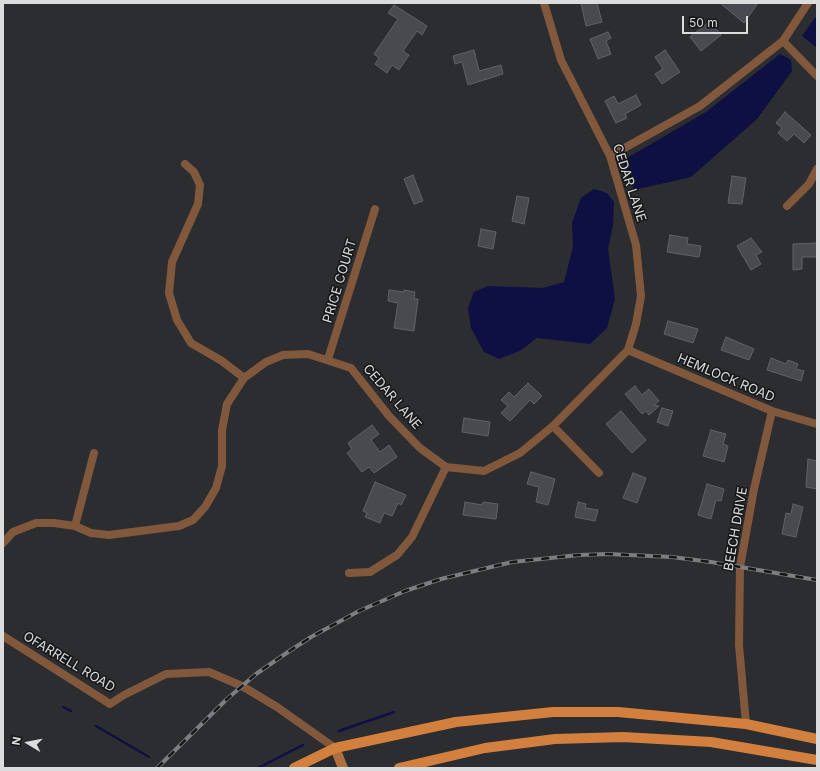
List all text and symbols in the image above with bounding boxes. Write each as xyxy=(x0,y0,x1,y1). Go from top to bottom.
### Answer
scale bar xyxy=(684,8,750,34)
text: 50 m xyxy=(689,15,718,30)
street label: CEDAR LANE xyxy=(609,142,649,224)
street label: PRICE COURT xyxy=(320,237,360,325)
street label: HEMLOCK ROAD xyxy=(675,350,777,406)
street label: CEDAR LANE xyxy=(359,361,425,433)
street label: BEECH DRIVE xyxy=(721,486,751,572)
street label: OFARRELL ROAD xyxy=(20,628,118,696)
north arrow xyxy=(8,723,48,763)
text: N xyxy=(9,736,24,746)

